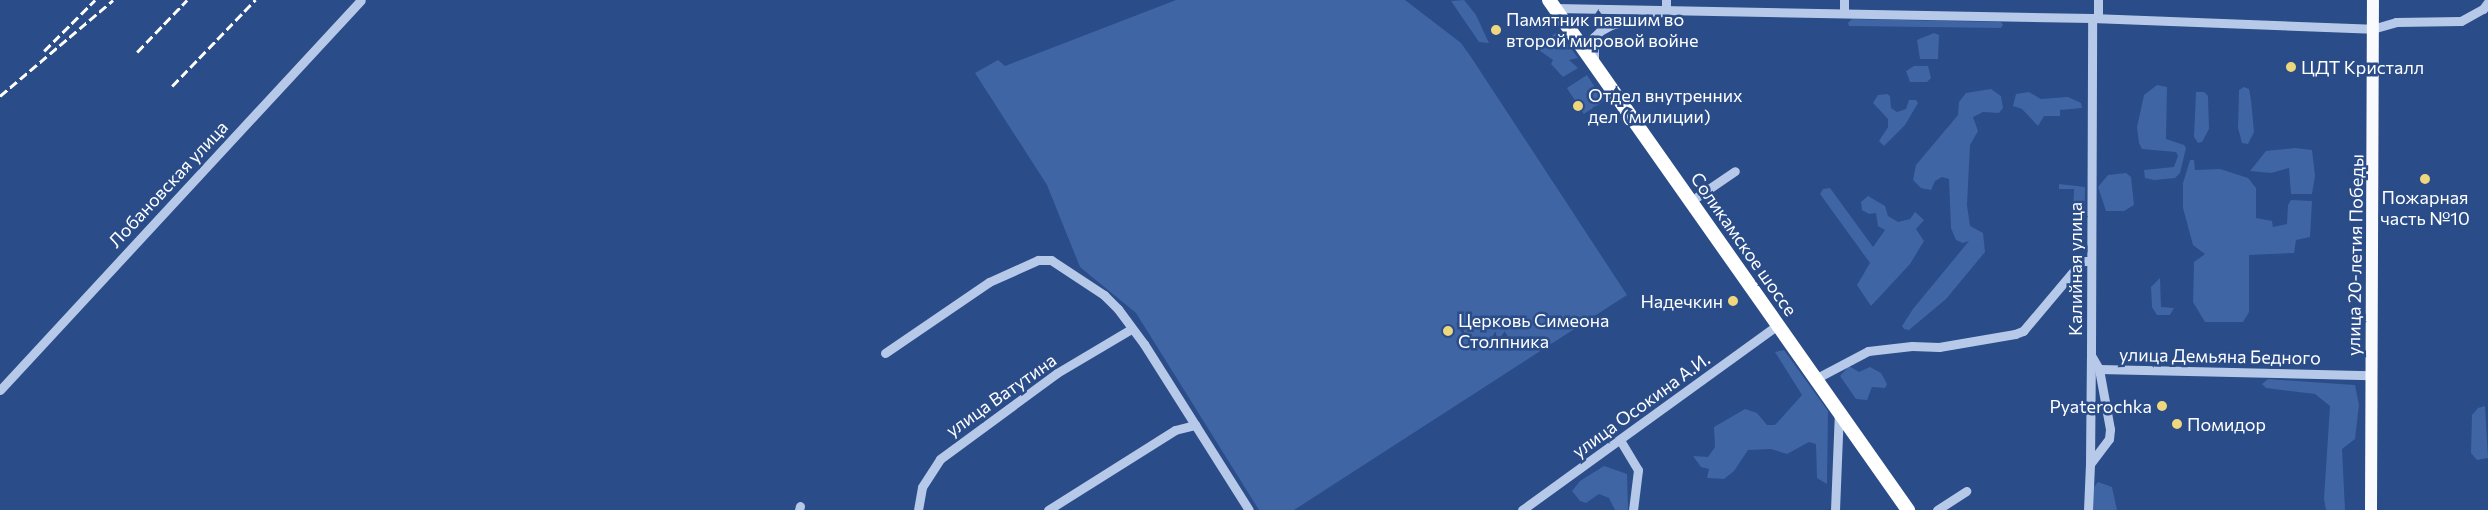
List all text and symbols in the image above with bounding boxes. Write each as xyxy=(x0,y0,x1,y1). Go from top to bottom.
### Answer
place label: Памятник павшим во второй мировой войне xyxy=(1506,9,1699,52)
marker: Памятник павшим во второй мировой войне xyxy=(1490,24,1502,36)
place label: ЦДТ Кристалл xyxy=(2301,56,2424,78)
marker: ЦДТ Кристалл xyxy=(2285,61,2297,73)
place label: Отдел внутренних дел (милиции) xyxy=(1588,85,1743,128)
marker: Отдел внутренних дел (милиции) xyxy=(1572,100,1584,112)
street label: Лобановская улица xyxy=(104,116,232,252)
street label: улица 20-летия Победы xyxy=(2342,154,2368,356)
street label: Соликамское шоссе xyxy=(1686,168,1802,320)
marker: Пожарная часть №10 xyxy=(2419,173,2431,185)
place label: Пожарная часть №10 xyxy=(2380,187,2470,230)
street label: Калийная улица xyxy=(2064,202,2086,336)
place label: Надечкин xyxy=(1640,290,1723,312)
marker: Надечкин xyxy=(1727,295,1739,307)
place label: Церковь Симеона Столпника xyxy=(1458,310,1609,352)
marker: Церковь Симеона Столпника xyxy=(1442,325,1454,337)
street label: улица Демьяна Бедного xyxy=(2119,343,2321,369)
street label: улица Осокина А.И. xyxy=(1568,348,1714,462)
street label: улица Ватутина xyxy=(942,349,1060,441)
place label: Pyaterochka xyxy=(2049,395,2152,417)
marker: Pyaterochka xyxy=(2156,400,2168,412)
place label: Помидор xyxy=(2187,413,2266,435)
marker: Помидор xyxy=(2171,418,2183,430)

